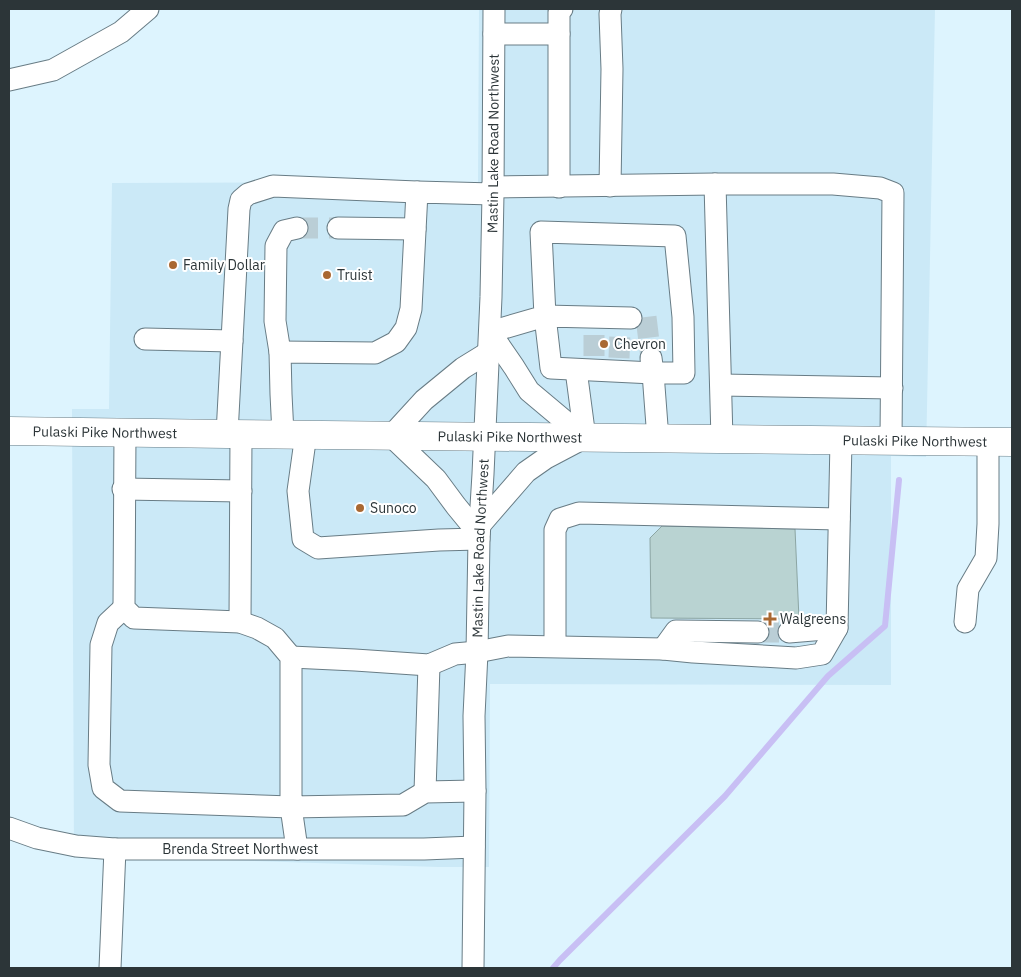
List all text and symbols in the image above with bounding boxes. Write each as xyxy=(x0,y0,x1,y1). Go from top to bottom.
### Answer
street label: Mastin Lake Road Northwest xyxy=(483,54,503,233)
place label: Family Dollar xyxy=(183,256,265,274)
marker: Family Dollar xyxy=(167,259,179,271)
place label: Truist xyxy=(337,266,373,284)
marker: Truist xyxy=(321,269,333,281)
place label: Chevron xyxy=(614,335,666,353)
marker: Chevron xyxy=(598,338,610,350)
street label: Pulaski Pike Northwest xyxy=(33,422,178,442)
street label: Pulaski Pike Northwest xyxy=(438,427,582,447)
street label: Pulaski Pike Northwest xyxy=(843,431,987,451)
street label: Mastin Lake Road Northwest xyxy=(468,458,493,638)
place label: Sunoco xyxy=(370,499,417,517)
marker: Sunoco xyxy=(354,502,366,514)
place label: Walgreens xyxy=(780,610,846,628)
marker: Walgreens xyxy=(764,613,776,625)
street label: Brenda Street Northwest xyxy=(162,840,319,858)

